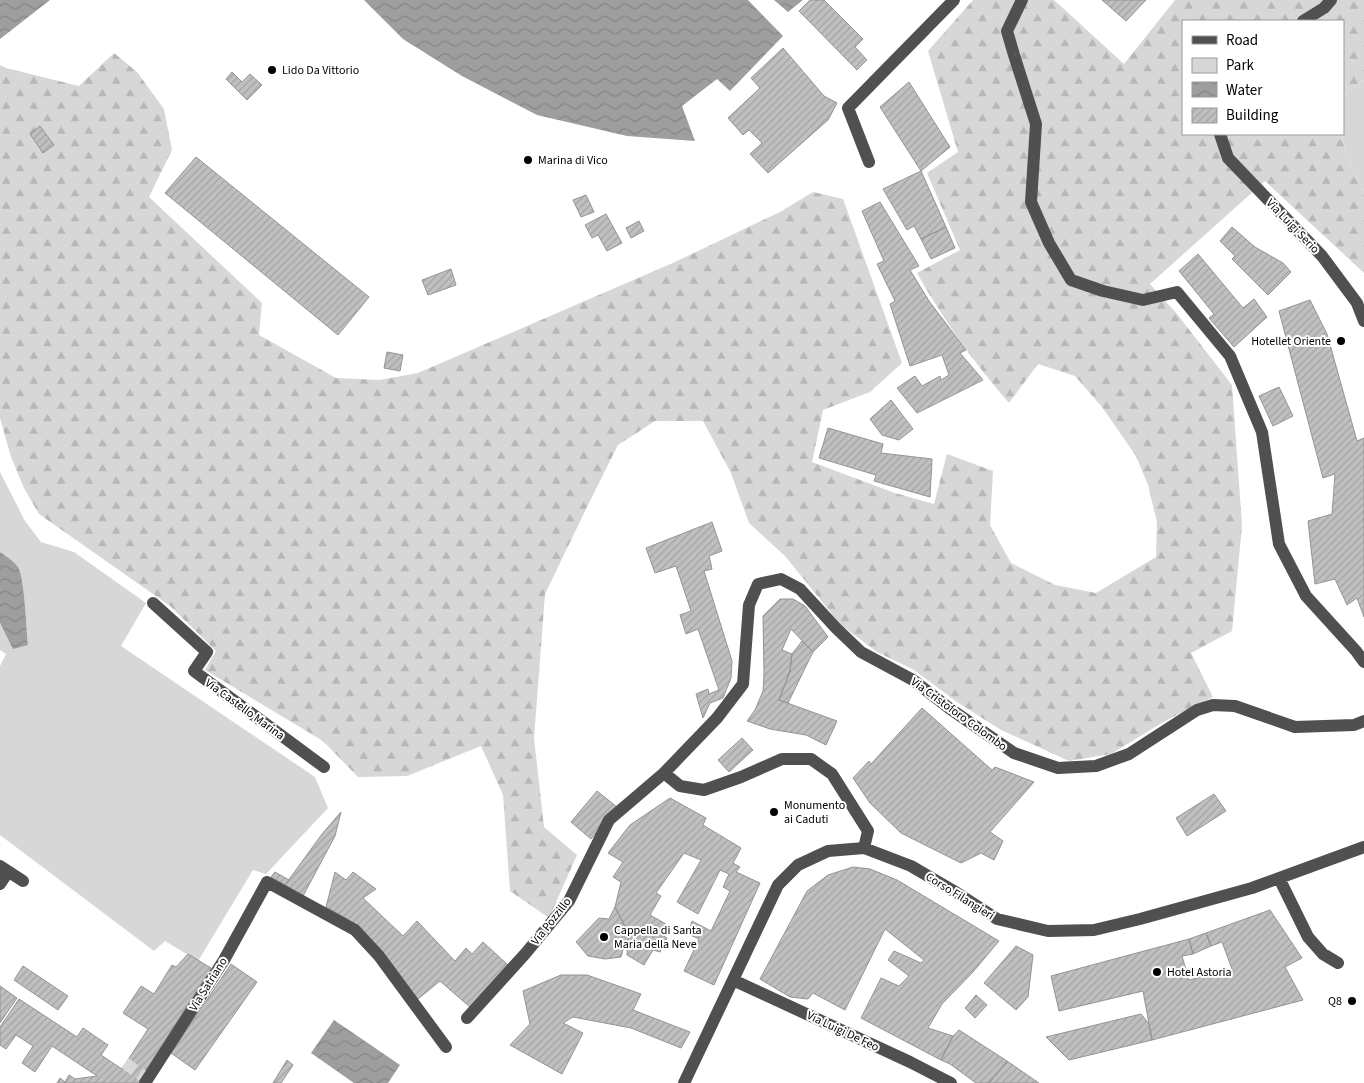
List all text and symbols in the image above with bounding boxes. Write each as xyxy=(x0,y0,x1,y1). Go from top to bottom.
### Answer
legend xyxy=(1182,20,1344,135)
text: Road xyxy=(1226,30,1258,51)
text: Park xyxy=(1226,55,1255,76)
place label: Lido Da Vittorio xyxy=(282,62,359,79)
marker: Lido Da Vittorio xyxy=(266,64,278,76)
text: Water xyxy=(1226,80,1263,101)
text: Building xyxy=(1226,105,1279,126)
place label: Marina di Vico xyxy=(538,152,608,169)
marker: Marina di Vico xyxy=(522,154,534,166)
street label: Via Luigi Serio xyxy=(1262,195,1323,257)
place label: Hotellet Oriente xyxy=(1251,333,1331,350)
marker: Hotellet Oriente xyxy=(1335,335,1347,347)
street label: Via Cristoforo Colombo xyxy=(907,674,1010,755)
street label: Via Castello Marina xyxy=(201,675,288,744)
place label: Monumento ai Caduti xyxy=(784,797,845,828)
marker: Monumento ai Caduti xyxy=(768,806,780,818)
street label: Corso Filangieri xyxy=(922,869,997,924)
street label: Via Pozzillo xyxy=(527,894,575,949)
place label: Cappella di Santa Maria della Neve xyxy=(614,922,702,953)
marker: Cappella di Santa Maria della Neve xyxy=(598,931,610,943)
street label: Via Satriano xyxy=(185,954,232,1014)
place label: Hotel Astoria xyxy=(1167,964,1232,981)
marker: Hotel Astoria xyxy=(1151,966,1163,978)
place label: Q8 xyxy=(1328,993,1342,1010)
marker: Q8 xyxy=(1346,995,1358,1007)
street label: Via Luigi De Feo xyxy=(804,1007,882,1056)

